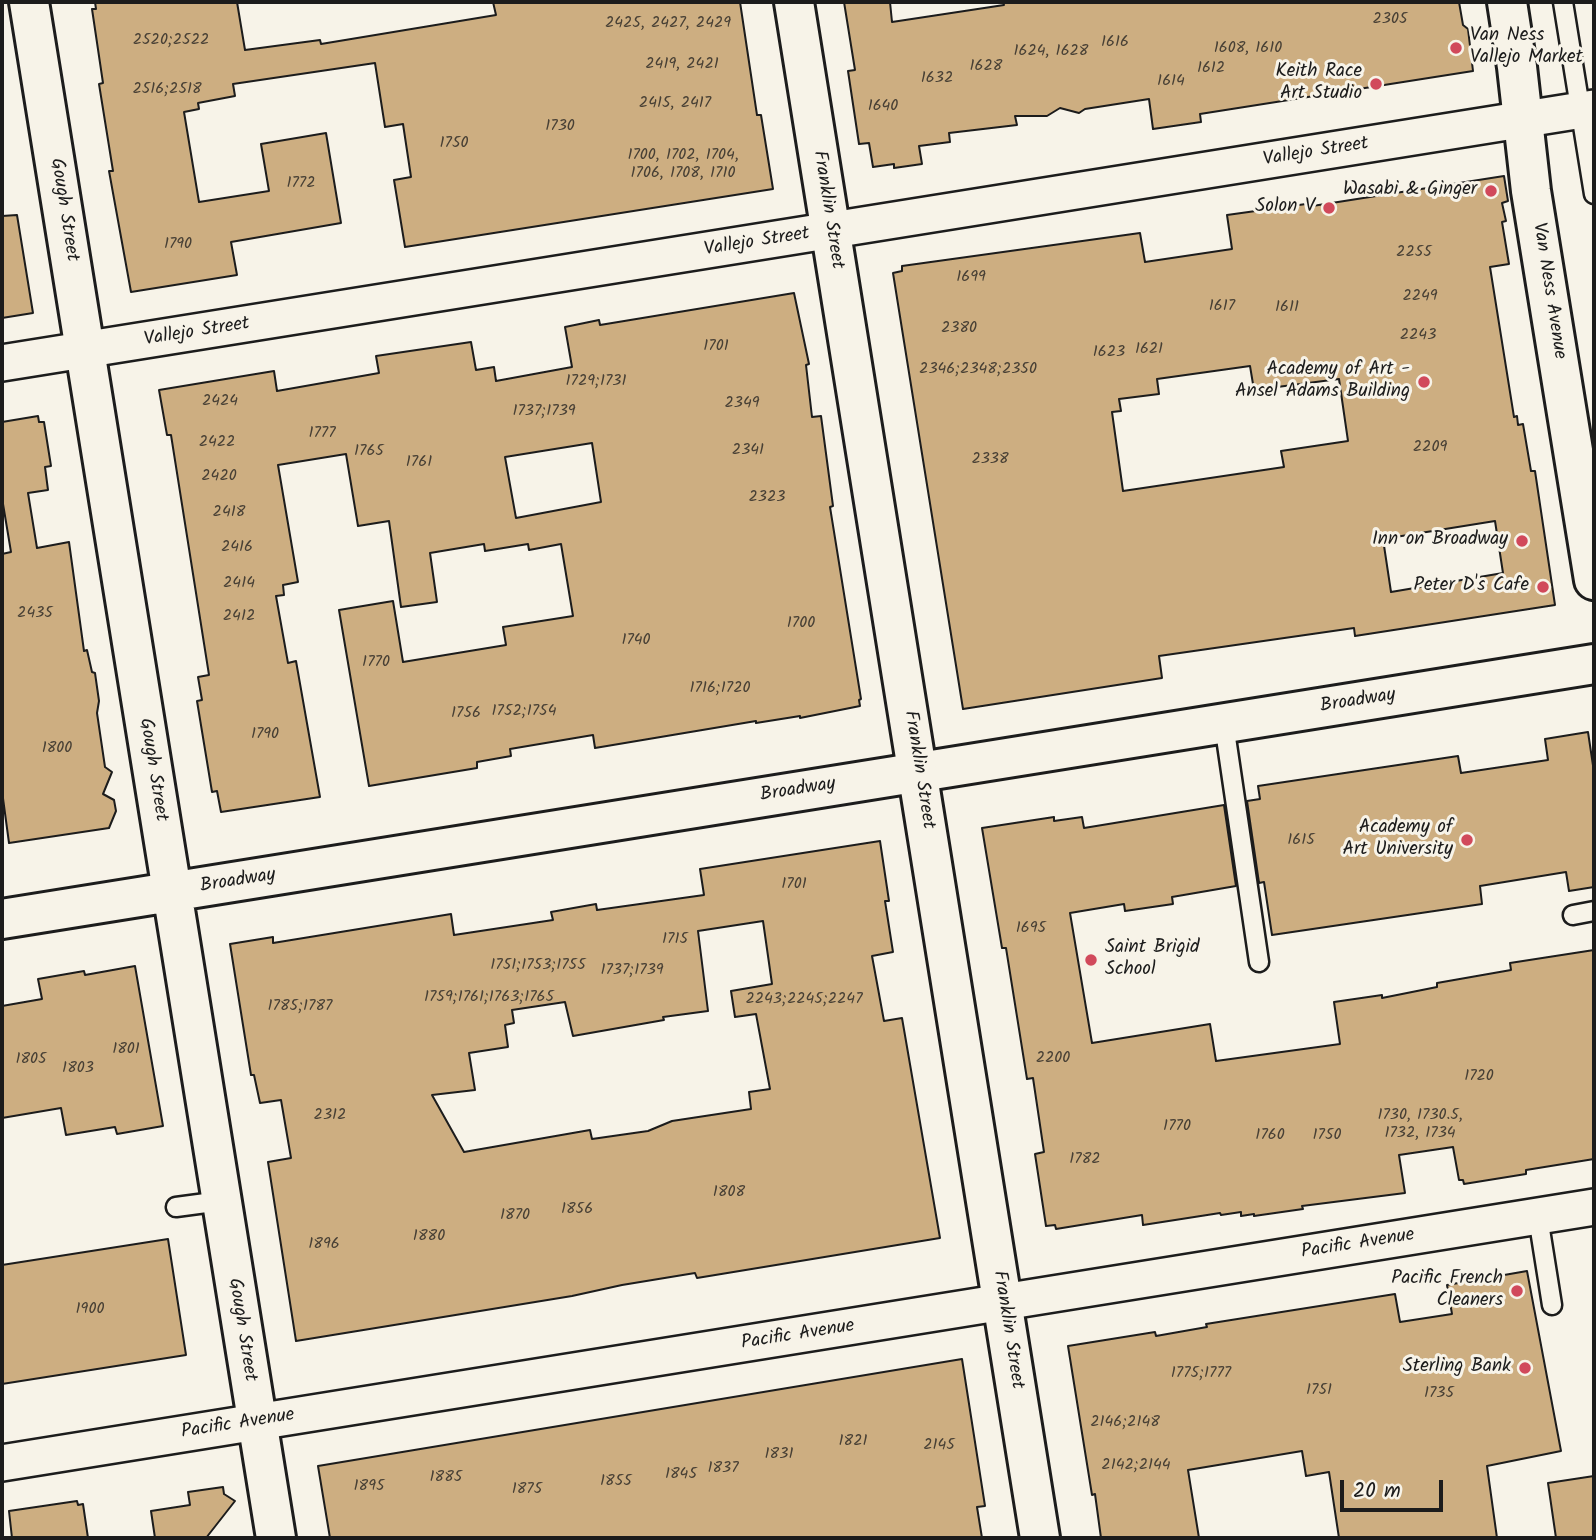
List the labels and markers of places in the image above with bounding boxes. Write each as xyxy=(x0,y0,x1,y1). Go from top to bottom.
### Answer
place label: Van Ness Vallejo Market xyxy=(1470,26,1583,70)
marker: Van Ness Vallejo Market xyxy=(1448,40,1464,56)
place label: Keith Race Art Studio xyxy=(1276,62,1362,106)
marker: Keith Race Art Studio xyxy=(1368,76,1384,92)
place label: Wasabi & Ginger xyxy=(1343,180,1477,202)
marker: Wasabi & Ginger xyxy=(1483,183,1499,199)
place label: Solon V xyxy=(1255,197,1315,219)
marker: Solon V xyxy=(1321,200,1337,216)
place label: Academy of Art - Ansel Adams Building xyxy=(1235,360,1410,404)
marker: Academy of Art - Ansel Adams Building xyxy=(1416,374,1432,390)
place label: Inn on Broadway xyxy=(1372,530,1508,552)
marker: Inn on Broadway xyxy=(1514,533,1530,549)
place label: Peter D's Cafe xyxy=(1414,576,1529,598)
marker: Peter D's Cafe xyxy=(1535,579,1551,595)
place label: Academy of Art University xyxy=(1342,818,1453,862)
marker: Academy of Art University xyxy=(1459,832,1475,848)
place label: Saint Brigid School xyxy=(1105,938,1200,982)
marker: Saint Brigid School xyxy=(1083,952,1099,968)
place label: Pacific French Cleaners xyxy=(1391,1269,1503,1313)
marker: Pacific French Cleaners xyxy=(1509,1283,1525,1299)
place label: Sterling Bank xyxy=(1403,1357,1511,1379)
marker: Sterling Bank xyxy=(1517,1360,1533,1376)

